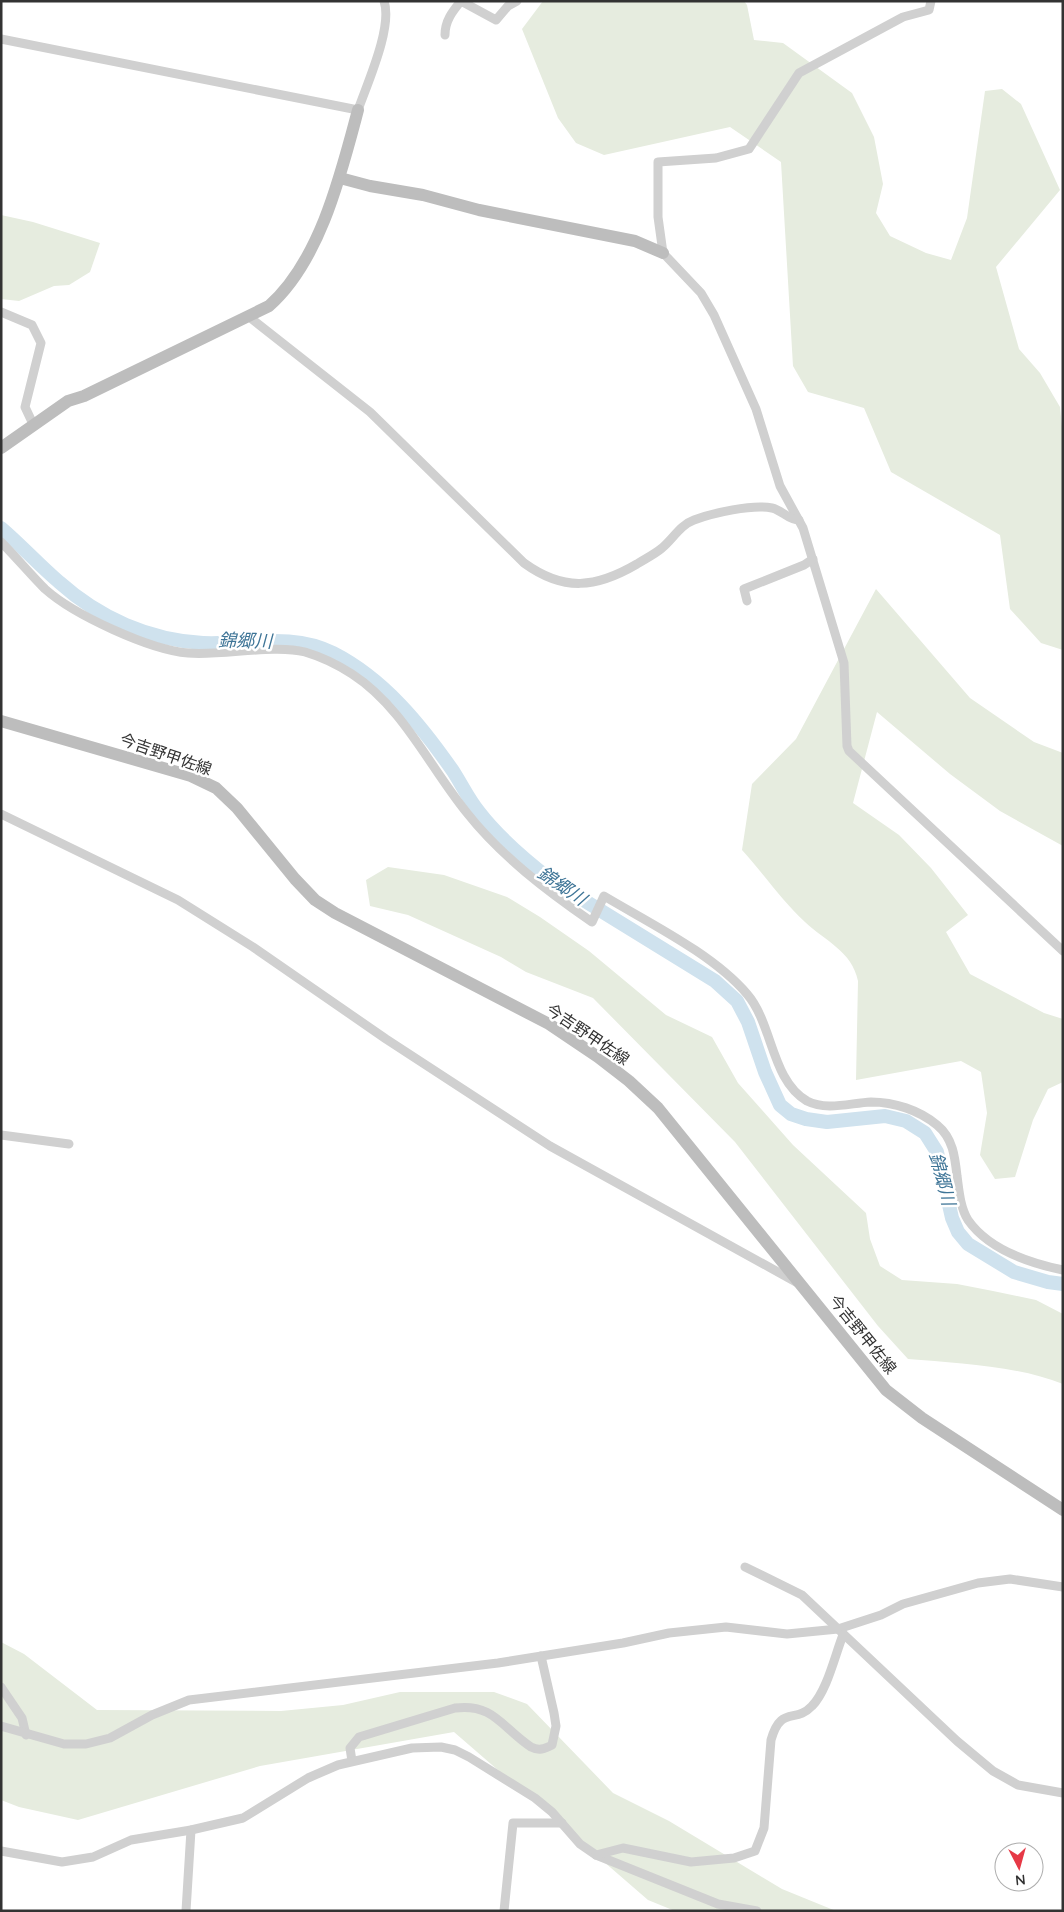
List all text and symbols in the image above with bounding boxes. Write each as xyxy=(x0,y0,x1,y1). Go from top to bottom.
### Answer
water label: 錦郷川 xyxy=(218,629,274,653)
street label: 今吉野甲佐線 xyxy=(117,729,215,779)
water label: 錦郷川 xyxy=(533,861,593,911)
street label: 今吉野甲佐線 xyxy=(543,999,633,1069)
water label: 錦郷川 xyxy=(924,1150,961,1210)
street label: 今吉野甲佐線 xyxy=(825,1290,901,1378)
north arrow xyxy=(994,1842,1044,1892)
text: N xyxy=(1014,1870,1026,1889)

